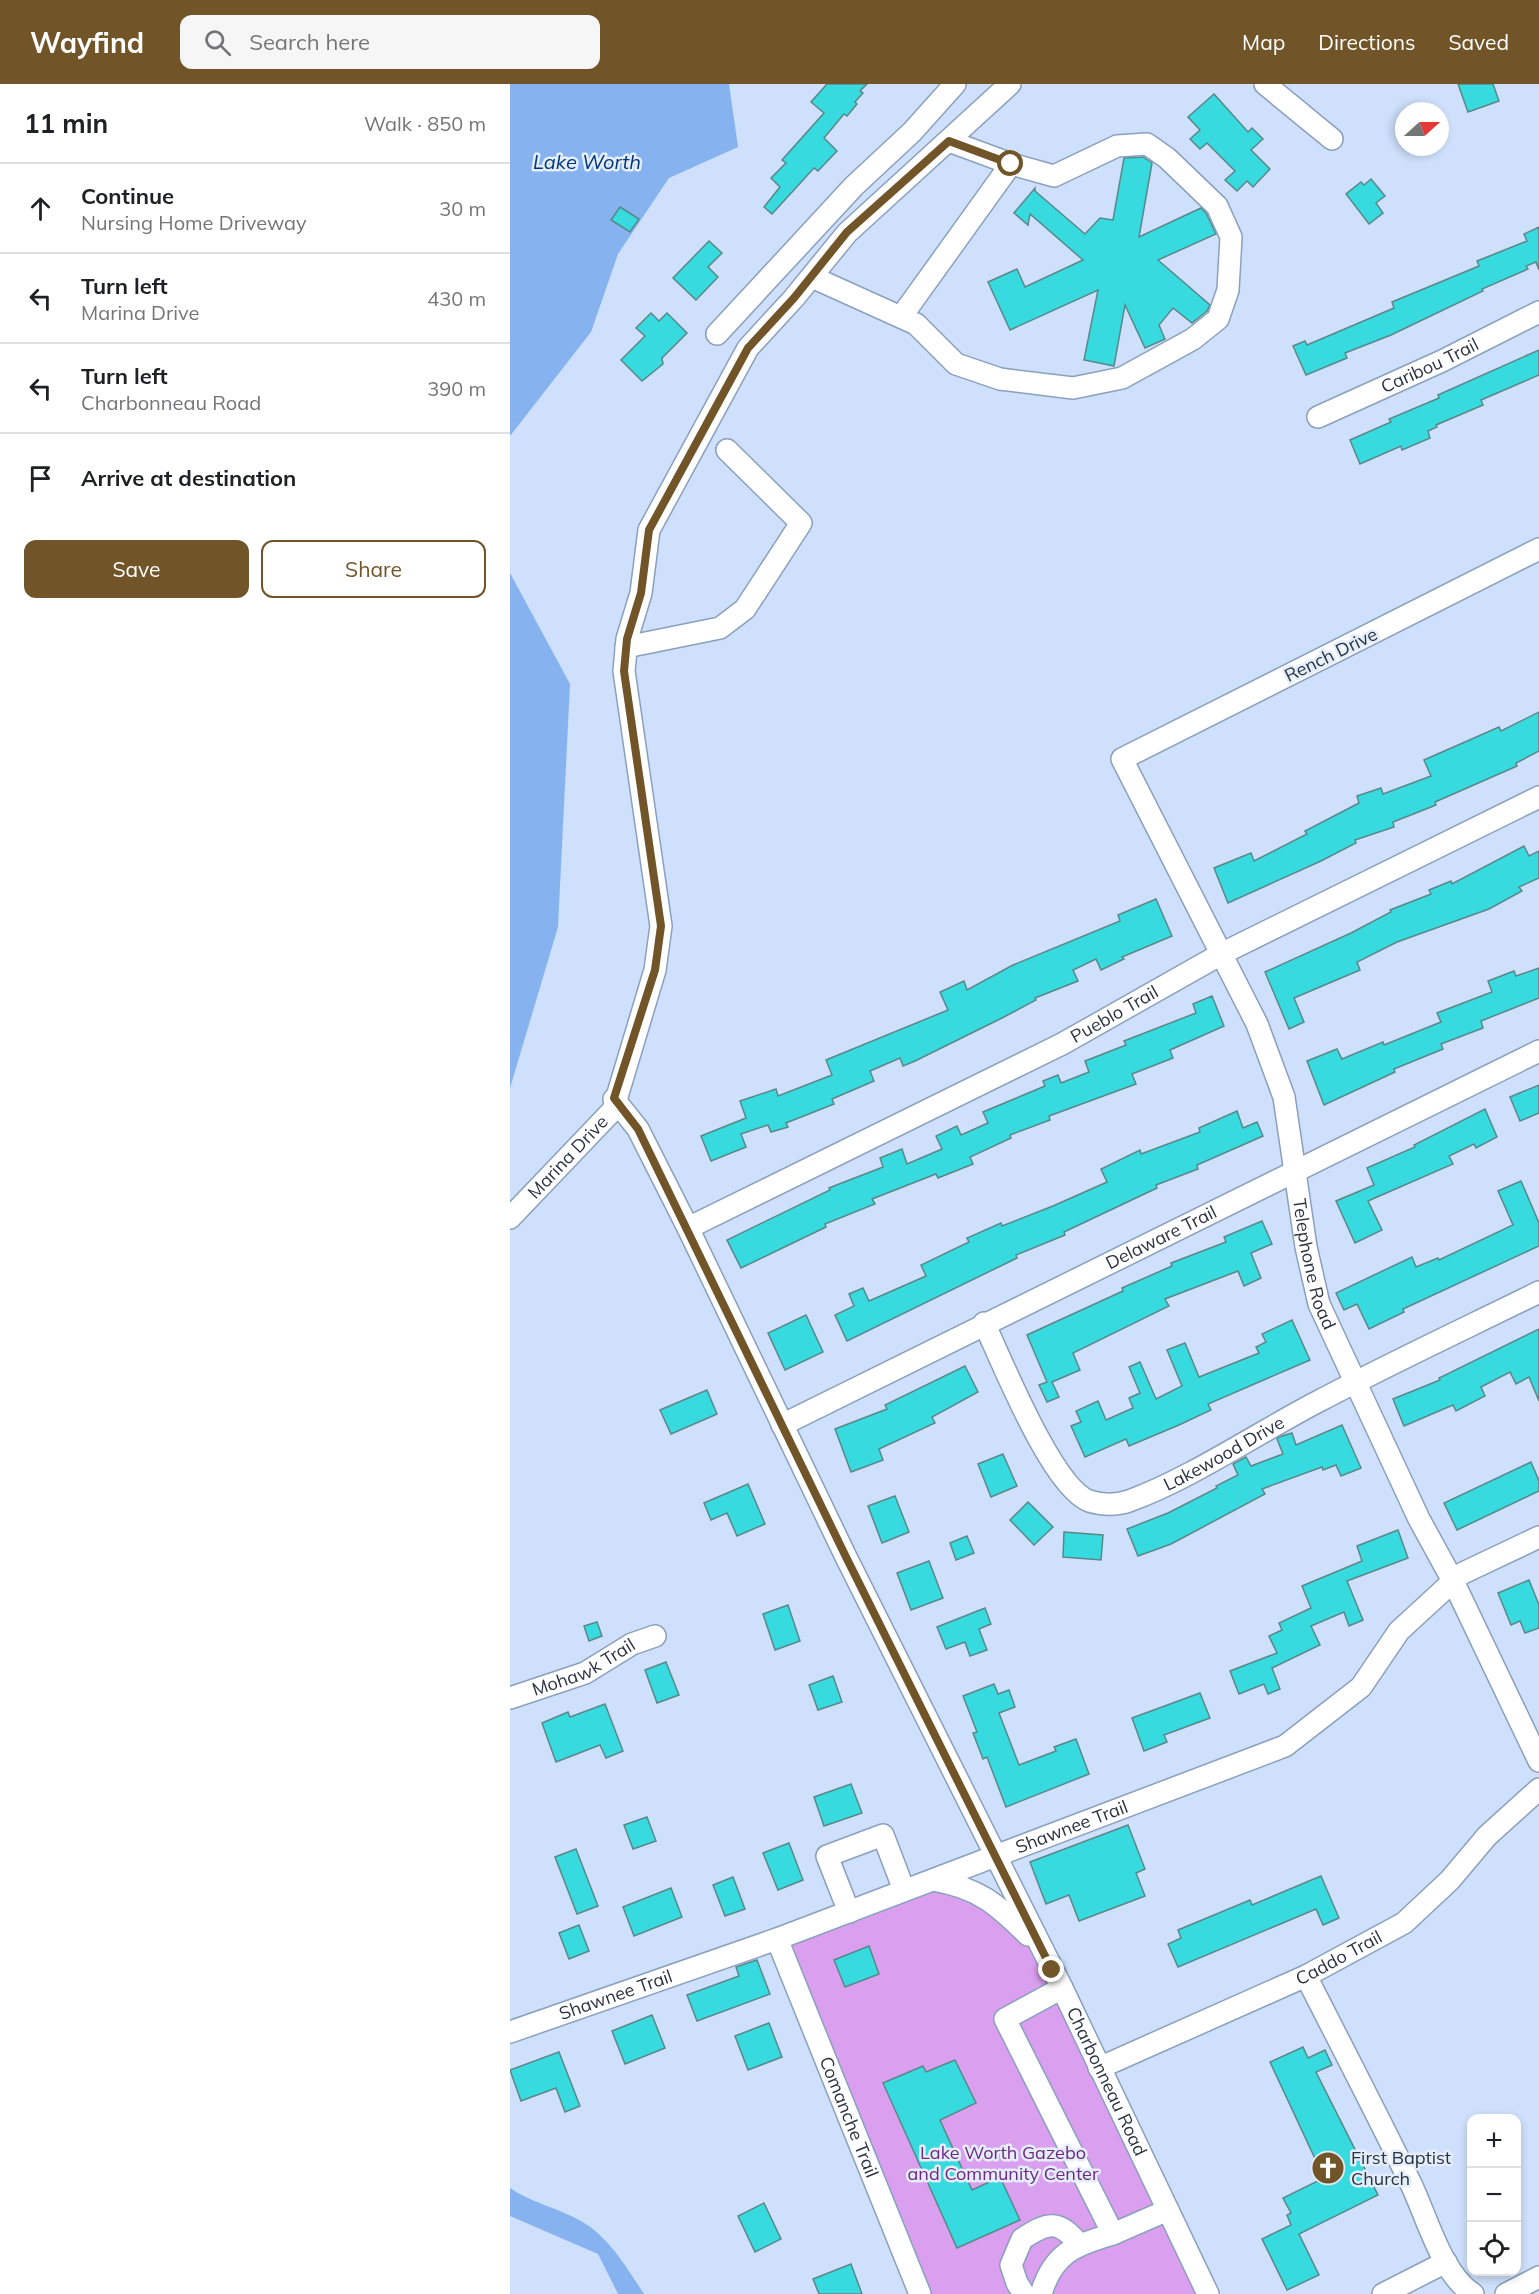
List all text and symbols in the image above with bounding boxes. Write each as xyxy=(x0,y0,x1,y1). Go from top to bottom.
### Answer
search box xyxy=(180,15,600,69)
text: Wayfind xyxy=(30,25,144,60)
icon: search xyxy=(201,26,234,59)
text: Search here xyxy=(249,28,370,56)
text: Map xyxy=(1242,29,1285,55)
text: Directions xyxy=(1318,29,1415,55)
text: Saved xyxy=(1448,29,1509,55)
north arrow xyxy=(1395,102,1449,156)
text: 11 min xyxy=(24,107,108,140)
text: Walk · 850 m xyxy=(364,111,486,136)
water label: Lake Worth xyxy=(533,149,641,174)
route start xyxy=(997,150,1023,176)
text: Continue xyxy=(81,182,174,210)
icon: ahead xyxy=(24,192,57,225)
text: 30 m xyxy=(439,196,486,221)
text: Nursing Home Driveway xyxy=(81,210,307,235)
text: Turn left xyxy=(81,272,168,300)
icon: left xyxy=(24,282,57,315)
text: 430 m xyxy=(427,286,486,311)
text: Marina Drive xyxy=(81,300,199,325)
street label: Caribou Trail xyxy=(1377,332,1482,398)
text: Turn left xyxy=(81,362,168,390)
icon: left xyxy=(24,372,57,405)
text: 390 m xyxy=(427,376,486,401)
text: Charbonneau Road xyxy=(81,390,261,415)
icon: arrive xyxy=(24,462,57,495)
text: Arrive at destination xyxy=(81,464,296,492)
button: Save xyxy=(24,540,249,598)
button: Share xyxy=(261,540,486,598)
street label: Rench Drive xyxy=(1281,622,1381,687)
street label: Pueblo Trail xyxy=(1066,980,1162,1048)
street label: Marina Drive xyxy=(522,1110,613,1203)
street label: Telephone Road xyxy=(1288,1197,1341,1333)
street label: Delaware Trail xyxy=(1102,1200,1220,1274)
street label: Lakewood Drive xyxy=(1160,1410,1288,1496)
street label: Mohawk Trail xyxy=(529,1633,639,1701)
street label: Shawnee Trail xyxy=(1012,1795,1131,1858)
street label: Caddo Trail xyxy=(1292,1925,1386,1990)
route end xyxy=(1038,1956,1064,1982)
street label: Shawnee Trail xyxy=(556,1964,675,2025)
street label: Charbonneau Road xyxy=(1062,2003,1152,2159)
street label: Comanche Trail xyxy=(815,2053,884,2181)
map controls xyxy=(1467,2114,1521,2276)
button: + xyxy=(1467,2114,1521,2168)
park label: Lake Worth Gazebo and Community Center xyxy=(908,2141,1099,2185)
place label: First Baptist Church xyxy=(1351,2146,1451,2190)
church icon: First Baptist Church xyxy=(1310,2150,1346,2186)
button: − xyxy=(1467,2168,1521,2222)
button: locate xyxy=(1467,2222,1521,2276)

